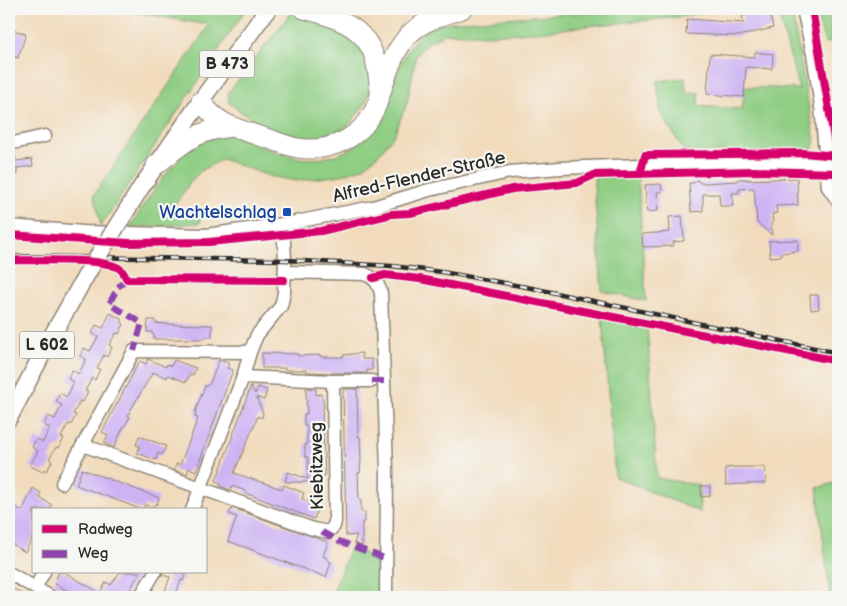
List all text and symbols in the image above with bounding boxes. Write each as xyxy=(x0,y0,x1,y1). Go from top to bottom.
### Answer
road number: B 473 xyxy=(200,51,254,78)
street label: Alfred-Flender-Straße xyxy=(331,147,508,207)
place label: Wachtelschlag xyxy=(159,202,277,223)
marker: Wachtelschlag xyxy=(281,206,293,218)
road number: L 602 xyxy=(20,332,74,358)
street label: Kiebitzweg xyxy=(306,422,328,510)
legend xyxy=(32,508,208,574)
text: Radweg xyxy=(78,520,133,539)
text: Weg xyxy=(78,544,108,563)

